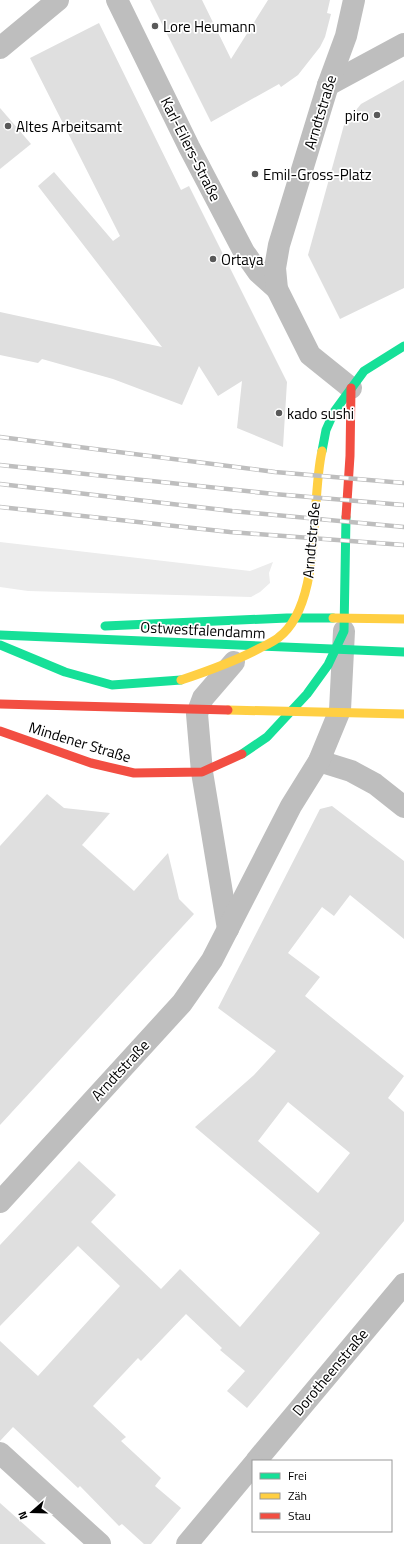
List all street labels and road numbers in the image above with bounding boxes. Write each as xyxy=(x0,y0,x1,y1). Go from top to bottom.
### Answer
street label: Arndtstraße xyxy=(298,72,342,152)
street label: Karl-Eilers-Straße xyxy=(155,93,227,205)
street label: Arndtstraße xyxy=(296,501,326,579)
street label: Ostwestfalendamm xyxy=(140,615,266,645)
street label: Mindener Straße xyxy=(26,716,134,768)
street label: Arndtstraße xyxy=(85,1034,155,1106)
street label: Dorotheenstraße xyxy=(286,1323,374,1421)

